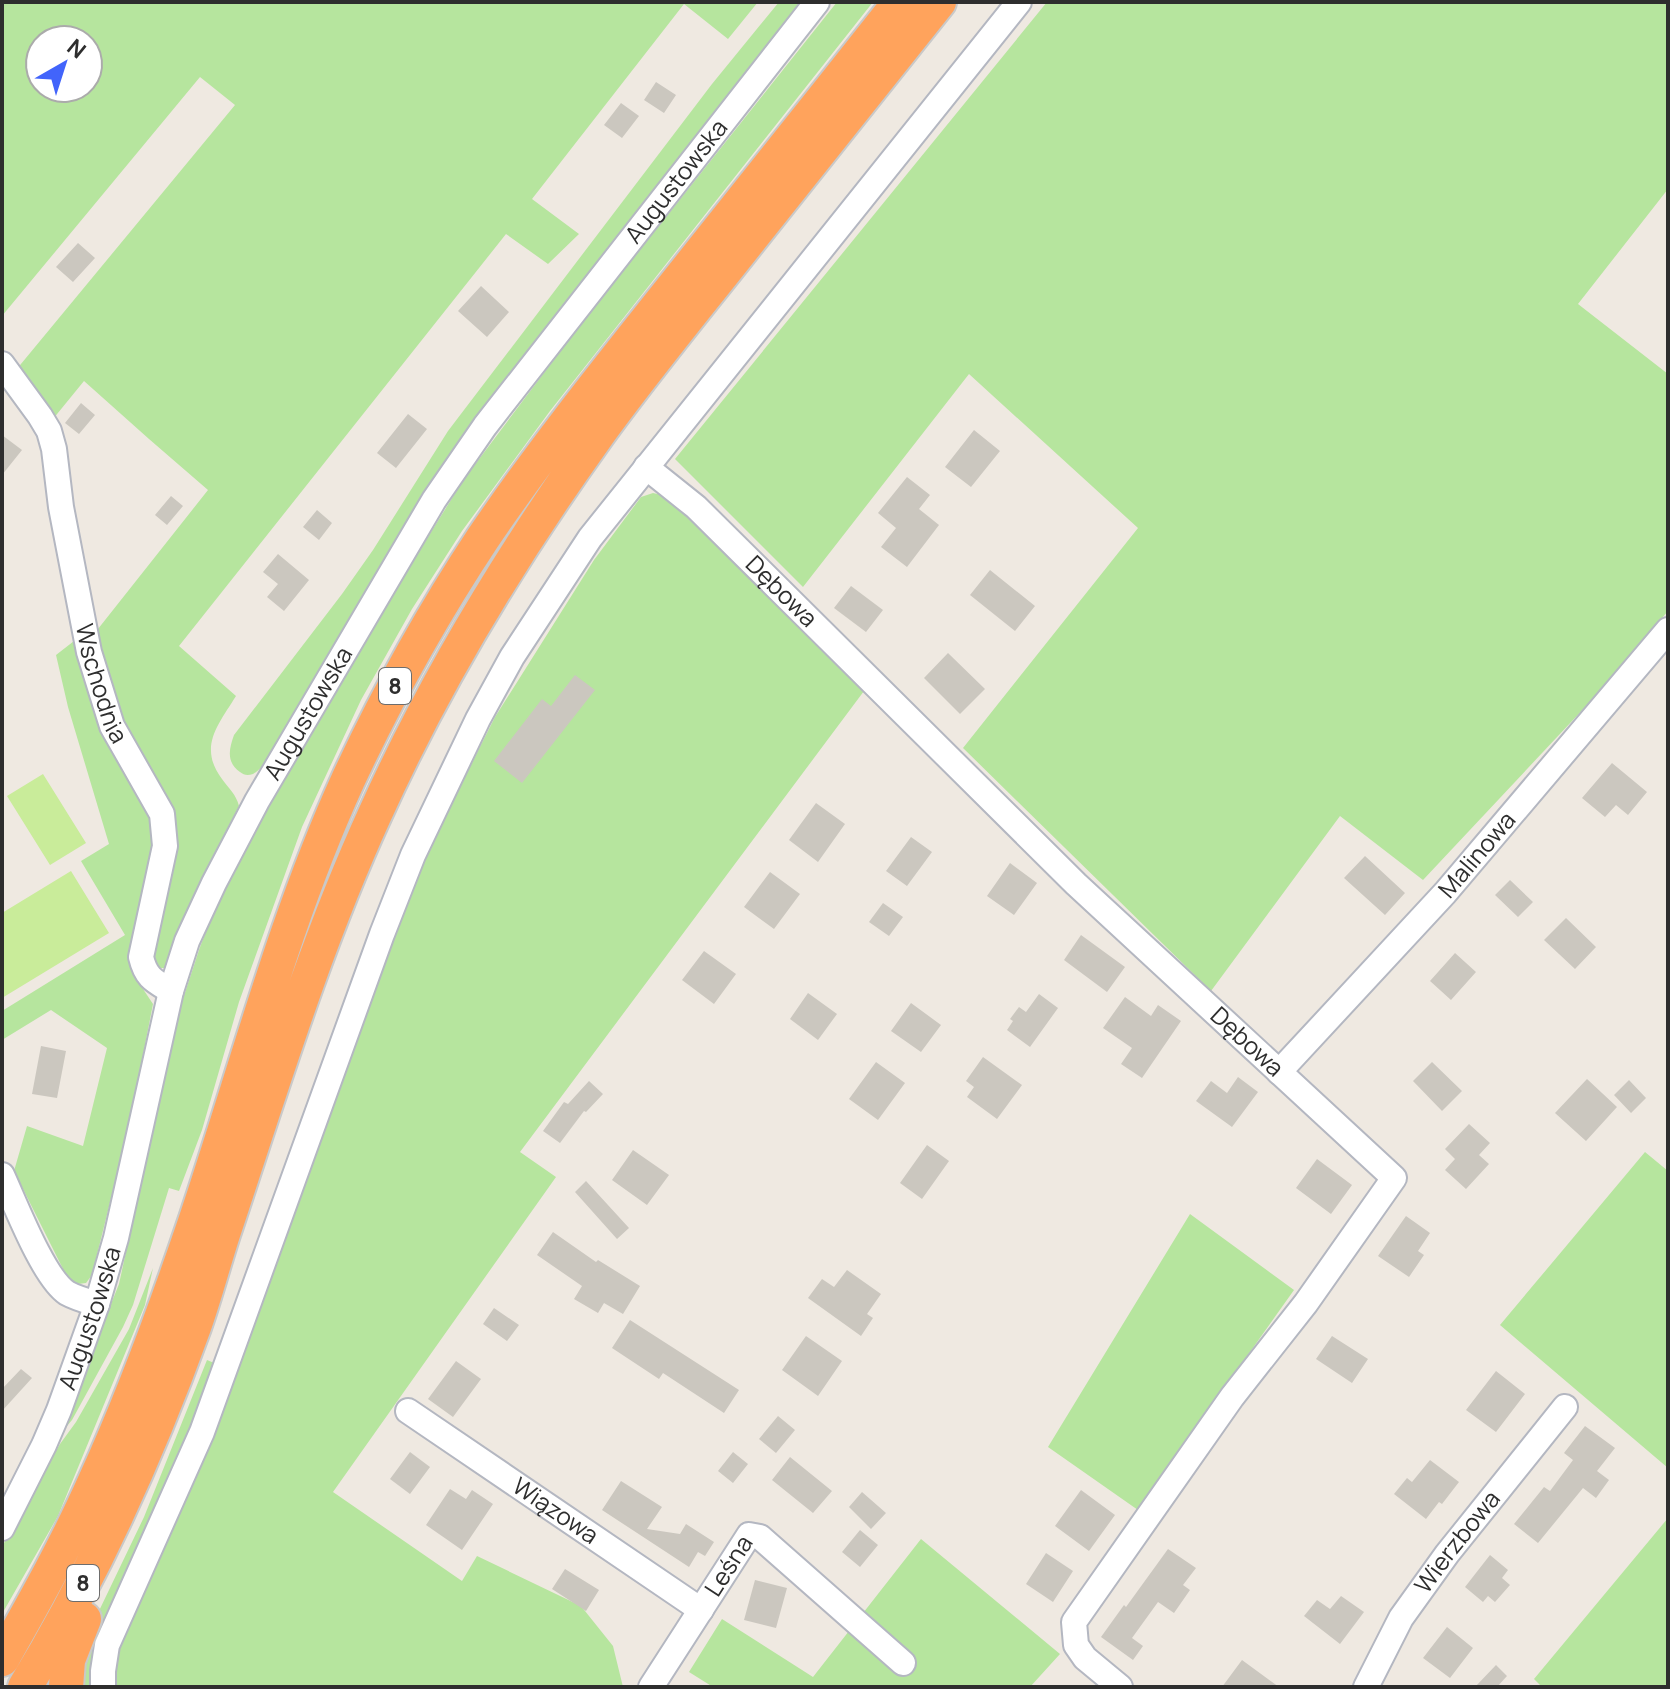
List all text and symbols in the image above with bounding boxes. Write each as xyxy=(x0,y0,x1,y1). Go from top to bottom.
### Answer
north arrow xyxy=(24,24,104,104)
text: N xyxy=(61,32,92,65)
street label: Augustowska xyxy=(616,112,734,250)
street label: Dębowa xyxy=(739,547,825,634)
street label: Wschodnia xyxy=(69,621,136,749)
street label: Augustowska xyxy=(255,640,359,785)
road number: 8 xyxy=(379,668,411,704)
street label: Malinowa xyxy=(1430,804,1522,904)
street label: Dębowa xyxy=(1204,998,1292,1083)
street label: Augustowska xyxy=(50,1242,128,1394)
street label: Wiązowa xyxy=(507,1469,606,1551)
street label: Wierzbowa xyxy=(1406,1483,1507,1599)
street label: Leśna xyxy=(696,1528,760,1602)
road number: 8 xyxy=(67,1565,99,1601)

